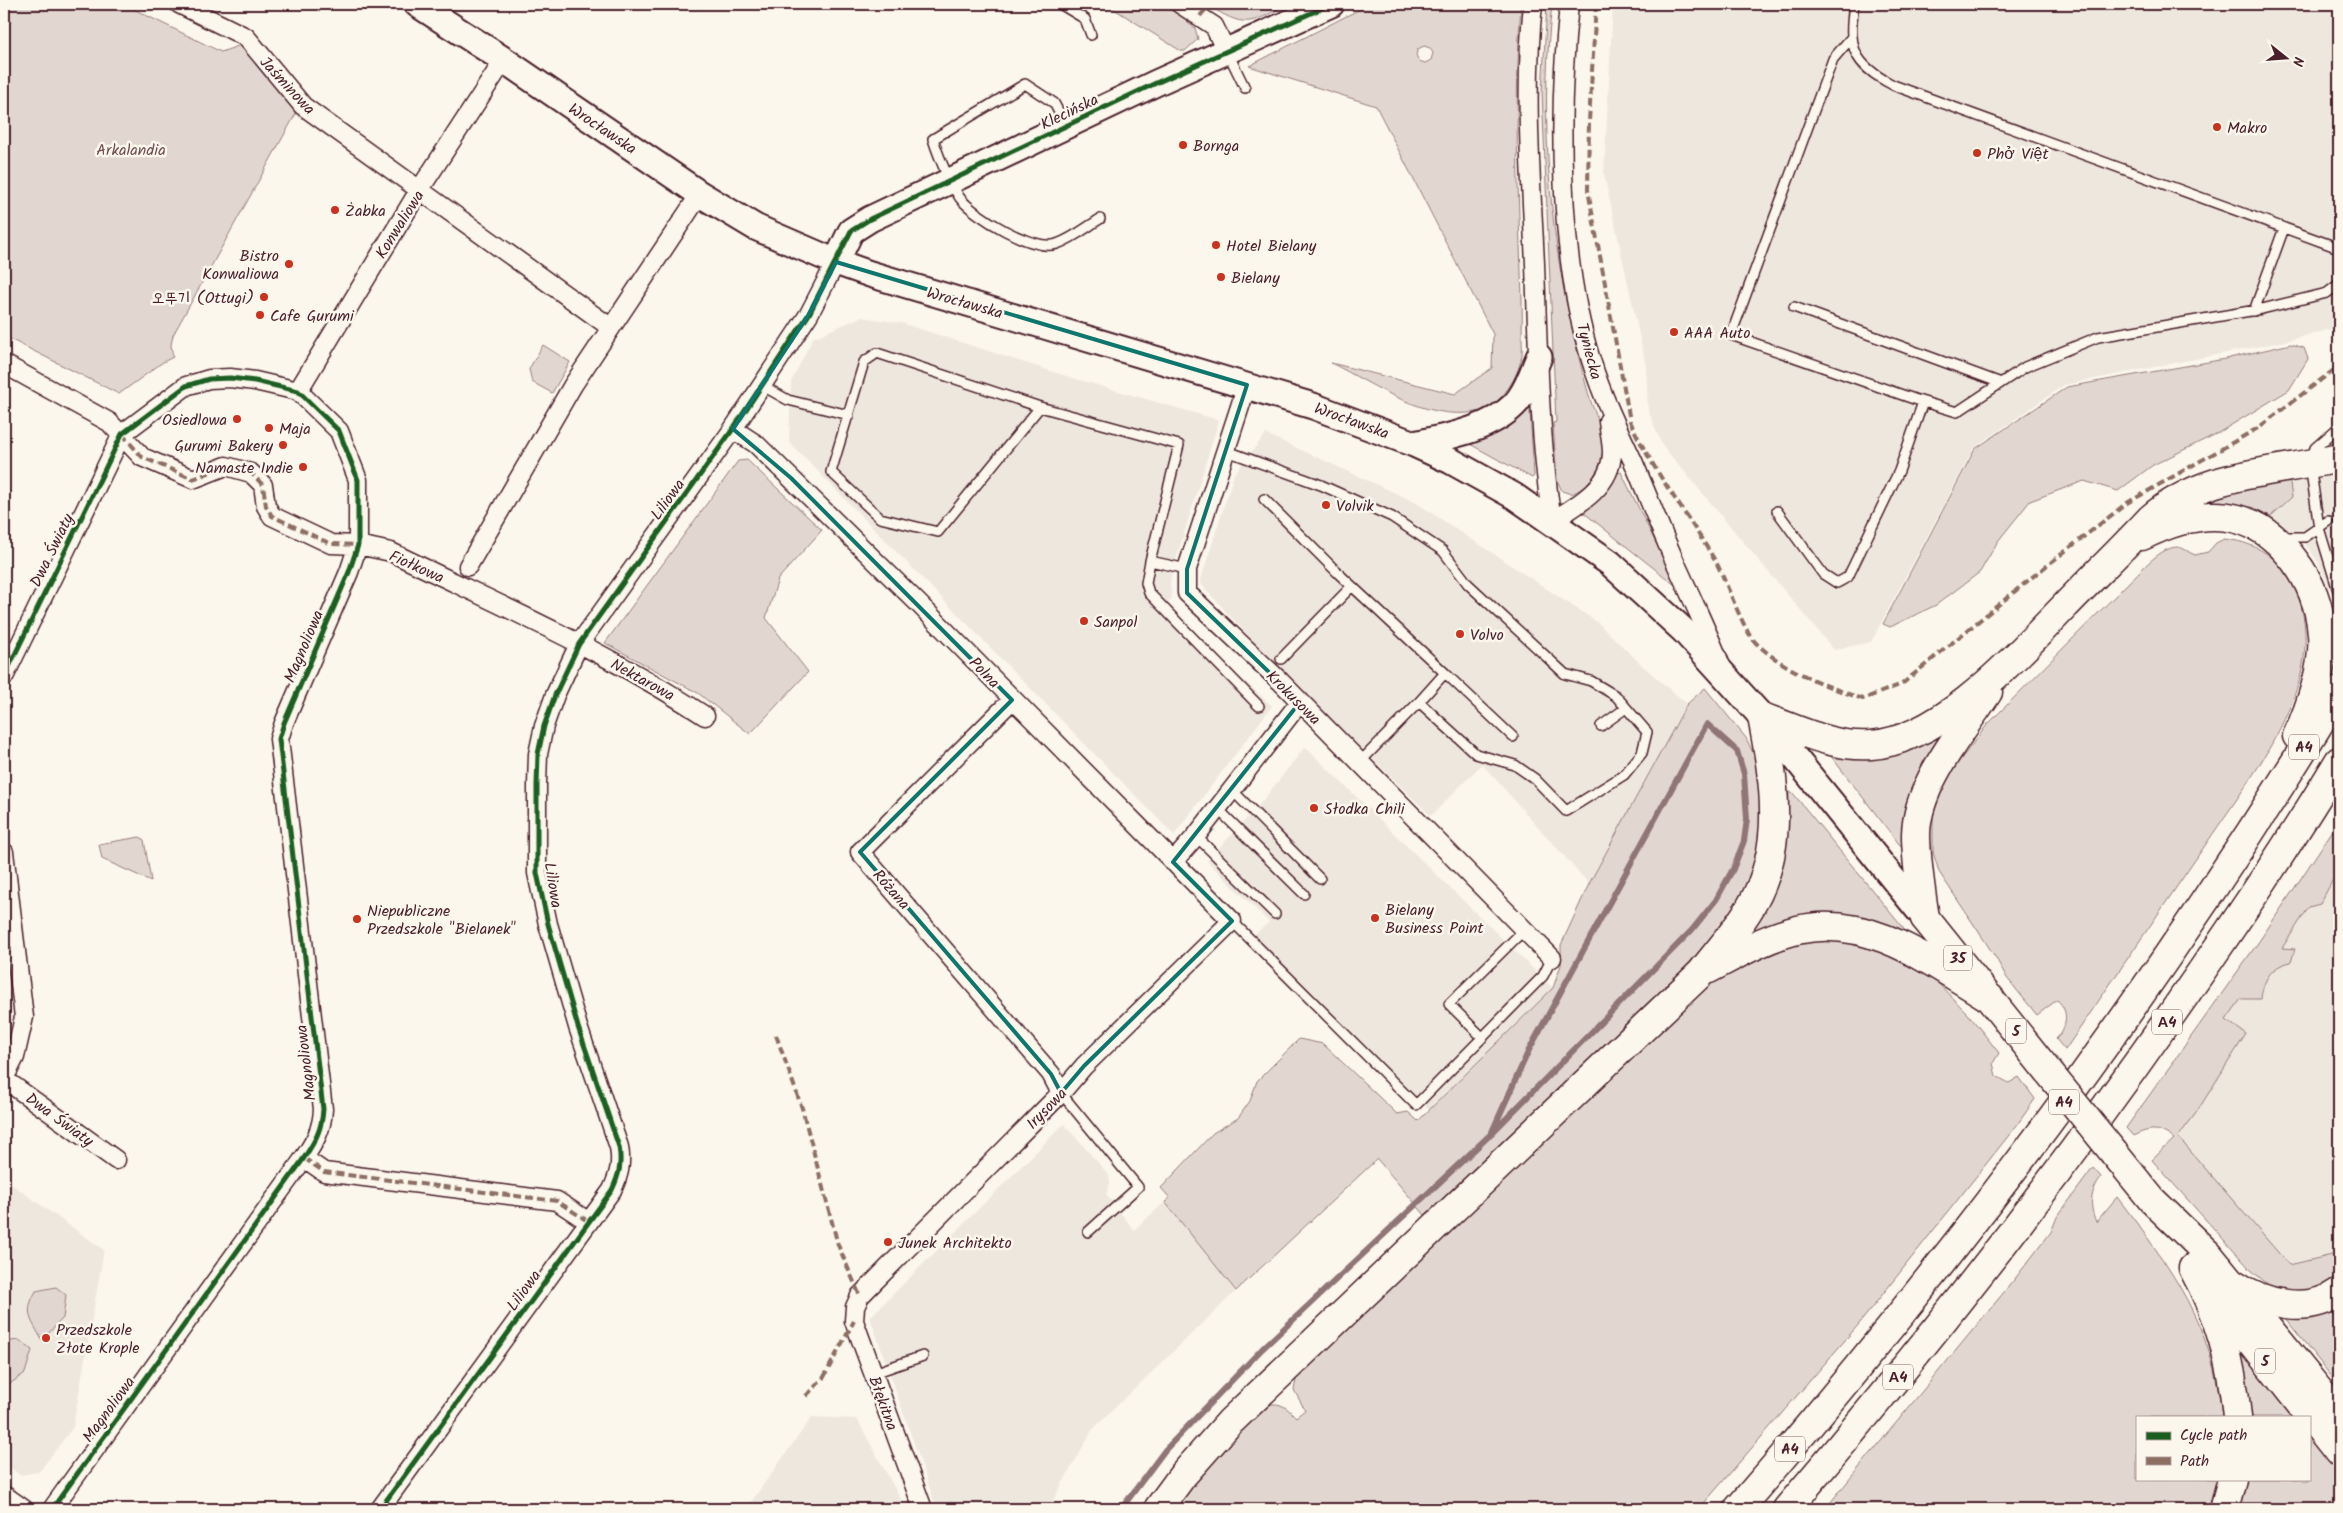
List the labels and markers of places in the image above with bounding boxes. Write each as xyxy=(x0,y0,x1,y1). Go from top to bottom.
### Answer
place label: Makro xyxy=(2227,116,2267,141)
marker: Makro xyxy=(2211,121,2223,133)
place label: Bornga xyxy=(1193,134,1239,159)
marker: Bornga xyxy=(1177,139,1189,151)
place label: Phở Việt xyxy=(1987,142,2049,167)
marker: Phở Việt xyxy=(1971,147,1983,159)
place label: Żabka xyxy=(345,199,386,224)
marker: Żabka xyxy=(329,204,341,216)
place label: Hotel Bielany xyxy=(1226,234,1317,259)
marker: Hotel Bielany xyxy=(1210,239,1222,251)
place label: Bistro Konwaliowa xyxy=(202,244,279,287)
marker: Bistro Konwaliowa xyxy=(283,258,295,270)
place label: Bielany xyxy=(1231,266,1280,291)
marker: Bielany xyxy=(1215,271,1227,283)
place label: 오뚜기 (Ottugi) xyxy=(152,286,254,311)
marker: 오뚜기 (Ottugi) xyxy=(258,291,270,303)
place label: Cafe Gurumi xyxy=(270,304,355,329)
marker: Cafe Gurumi xyxy=(254,309,266,321)
place label: AAA Auto xyxy=(1684,321,1750,346)
marker: AAA Auto xyxy=(1668,326,1680,338)
place label: Osiedlowa xyxy=(162,408,227,433)
marker: Osiedlowa xyxy=(231,413,243,425)
place label: Maja xyxy=(279,417,311,442)
marker: Maja xyxy=(263,422,275,434)
place label: Gurumi Bakery xyxy=(174,434,273,459)
marker: Gurumi Bakery xyxy=(277,439,289,451)
place label: Namaste Indie xyxy=(195,456,293,481)
marker: Namaste Indie xyxy=(297,461,309,473)
place label: Volvik xyxy=(1336,494,1374,519)
marker: Volvik xyxy=(1320,499,1332,511)
place label: Sanpol xyxy=(1094,610,1137,635)
marker: Sanpol xyxy=(1078,615,1090,627)
place label: Volvo xyxy=(1470,623,1504,648)
marker: Volvo xyxy=(1454,628,1466,640)
place label: Słodka Chili xyxy=(1324,797,1406,822)
marker: Słodka Chili xyxy=(1308,802,1320,814)
place label: Bielany Business Point xyxy=(1385,898,1485,941)
place label: Niepubliczne Przedszkole "Bielanek" xyxy=(367,899,517,942)
marker: Bielany Business Point xyxy=(1369,912,1381,924)
marker: Niepubliczne Przedszkole "Bielanek" xyxy=(351,913,363,925)
place label: Junek Architekto xyxy=(898,1231,1012,1256)
marker: Junek Architekto xyxy=(882,1236,894,1248)
place label: Przedszkole Złote Krople xyxy=(56,1318,140,1361)
marker: Przedszkole Złote Krople xyxy=(40,1332,52,1344)

